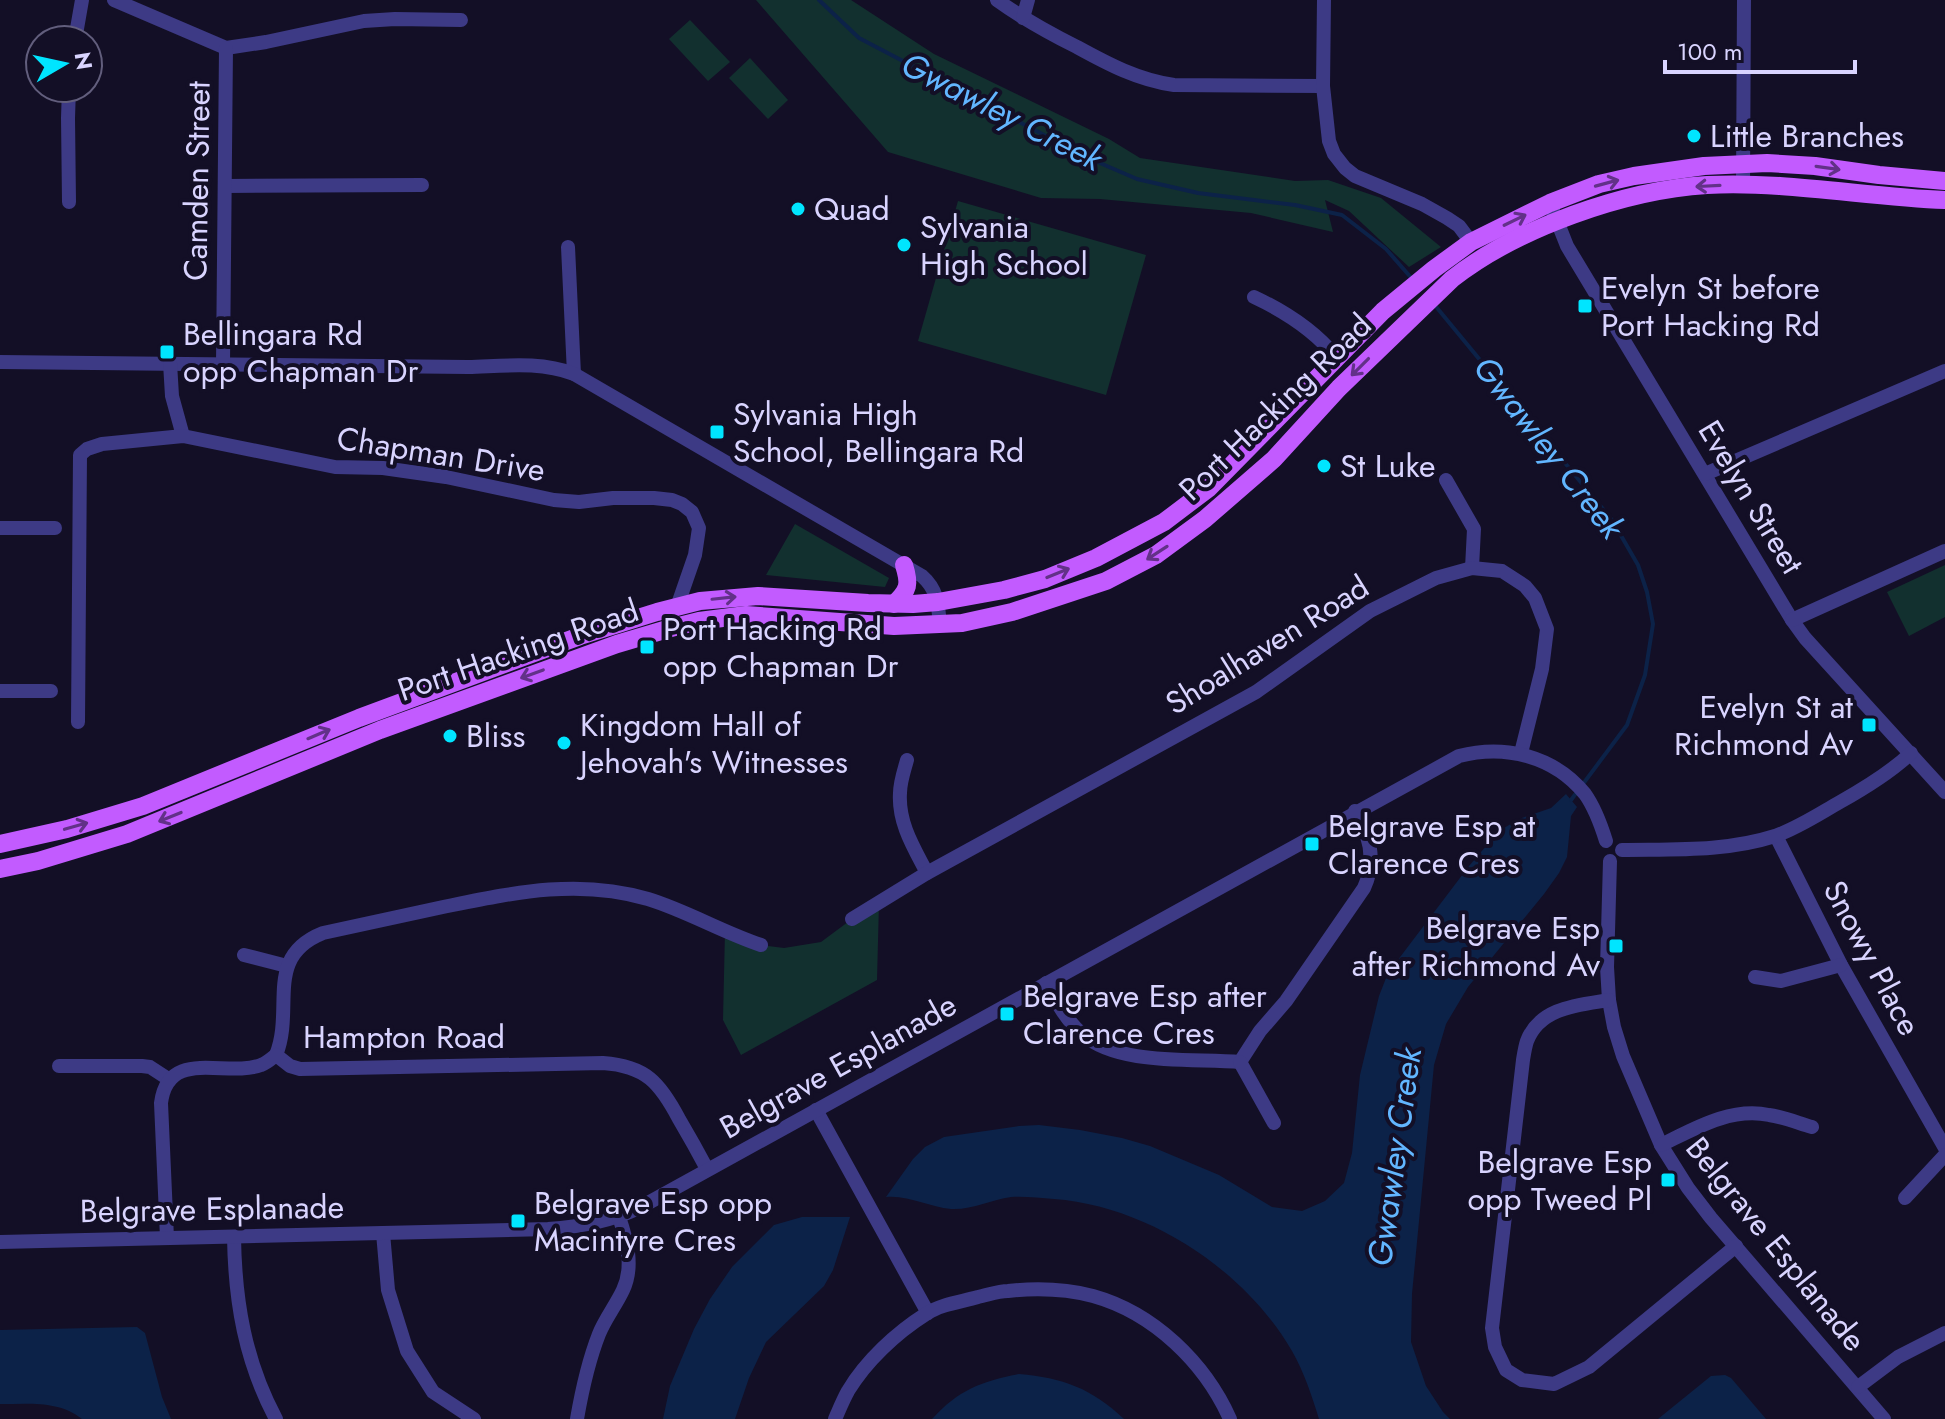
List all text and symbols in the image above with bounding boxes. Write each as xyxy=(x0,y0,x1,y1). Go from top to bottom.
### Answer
north arrow xyxy=(24,24,104,104)
scale bar xyxy=(1665,24,1855,74)
text: 100 m xyxy=(1677,34,1743,69)
water label: Gwawley Creek xyxy=(892,40,1112,184)
text: N xyxy=(67,50,101,72)
street label: Camden Street xyxy=(172,80,222,281)
place label: Little Branches xyxy=(1710,113,1904,159)
marker: Little Branches xyxy=(1685,127,1703,145)
one-way arrow xyxy=(1815,161,1840,176)
one-way arrow xyxy=(1594,174,1620,189)
one-way arrow xyxy=(1695,179,1722,194)
place label: Quad xyxy=(814,186,890,232)
marker: Quad xyxy=(789,200,807,218)
place label: Sylvania High School xyxy=(920,204,1088,287)
one-way arrow xyxy=(1503,212,1527,227)
marker: Sylvania High School xyxy=(895,236,913,254)
place label: Evelyn St before Port Hacking Rd xyxy=(1601,265,1820,348)
marker: Evelyn St before Port Hacking Rd xyxy=(1576,297,1594,315)
street label: Port Hacking Road xyxy=(1168,303,1382,511)
place label: Bellingara Rd opp Chapman Dr xyxy=(183,311,418,394)
marker: Bellingara Rd opp Chapman Dr xyxy=(158,343,176,361)
water label: Gwawley Creek xyxy=(1461,345,1637,550)
one-way arrow xyxy=(1351,357,1370,376)
place label: Sylvania High School, Bellingara Rd xyxy=(733,391,1024,474)
street label: Evelyn Street xyxy=(1687,411,1815,583)
street label: Chapman Drive xyxy=(334,415,548,493)
marker: Sylvania High School, Bellingara Rd xyxy=(708,423,726,441)
place label: St Luke xyxy=(1340,443,1435,489)
marker: St Luke xyxy=(1315,457,1333,475)
one-way arrow xyxy=(1146,546,1169,562)
street label: Shoalhaven Road xyxy=(1156,564,1378,726)
one-way arrow xyxy=(1045,565,1070,580)
street label: Port Hacking Road xyxy=(391,587,645,713)
one-way arrow xyxy=(710,591,737,606)
place label: Port Hacking Rd opp Chapman Dr xyxy=(663,606,898,689)
marker: Port Hacking Rd opp Chapman Dr xyxy=(638,638,656,656)
one-way arrow xyxy=(521,668,545,682)
place label: Evelyn St at Richmond Av xyxy=(1674,684,1854,767)
place label: Kingdom Hall of Jehovah's Witnesses xyxy=(576,702,848,785)
place label: Bliss xyxy=(466,713,525,759)
marker: Evelyn St at Richmond Av xyxy=(1860,716,1878,734)
one-way arrow xyxy=(306,725,331,740)
marker: Bliss xyxy=(441,727,459,745)
marker: Kingdom Hall of Jehovah's Witnesses xyxy=(555,734,573,752)
place label: Belgrave Esp at Clarence Cres xyxy=(1328,803,1536,886)
one-way arrow xyxy=(158,810,183,825)
one-way arrow xyxy=(62,818,88,833)
marker: Belgrave Esp at Clarence Cres xyxy=(1303,835,1321,853)
street label: Snowy Place xyxy=(1812,872,1932,1044)
place label: Belgrave Esp after Richmond Av xyxy=(1352,905,1601,988)
marker: Belgrave Esp after Richmond Av xyxy=(1607,937,1625,955)
place label: Belgrave Esp after Clarence Cres xyxy=(1023,973,1267,1056)
street label: Belgrave Esplanade xyxy=(711,982,965,1150)
marker: Belgrave Esp after Clarence Cres xyxy=(998,1005,1016,1023)
street label: Hampton Road xyxy=(303,1014,505,1060)
water label: Gwawley Creek xyxy=(1355,1043,1434,1270)
street label: Belgrave Esplanade xyxy=(1675,1127,1877,1361)
place label: Belgrave Esp opp Tweed Pl xyxy=(1468,1139,1652,1222)
marker: Belgrave Esp opp Tweed Pl xyxy=(1659,1171,1677,1189)
place label: Belgrave Esp opp Macintyre Cres xyxy=(534,1180,772,1263)
street label: Belgrave Esplanade xyxy=(80,1184,344,1234)
marker: Belgrave Esp opp Macintyre Cres xyxy=(509,1212,527,1230)

